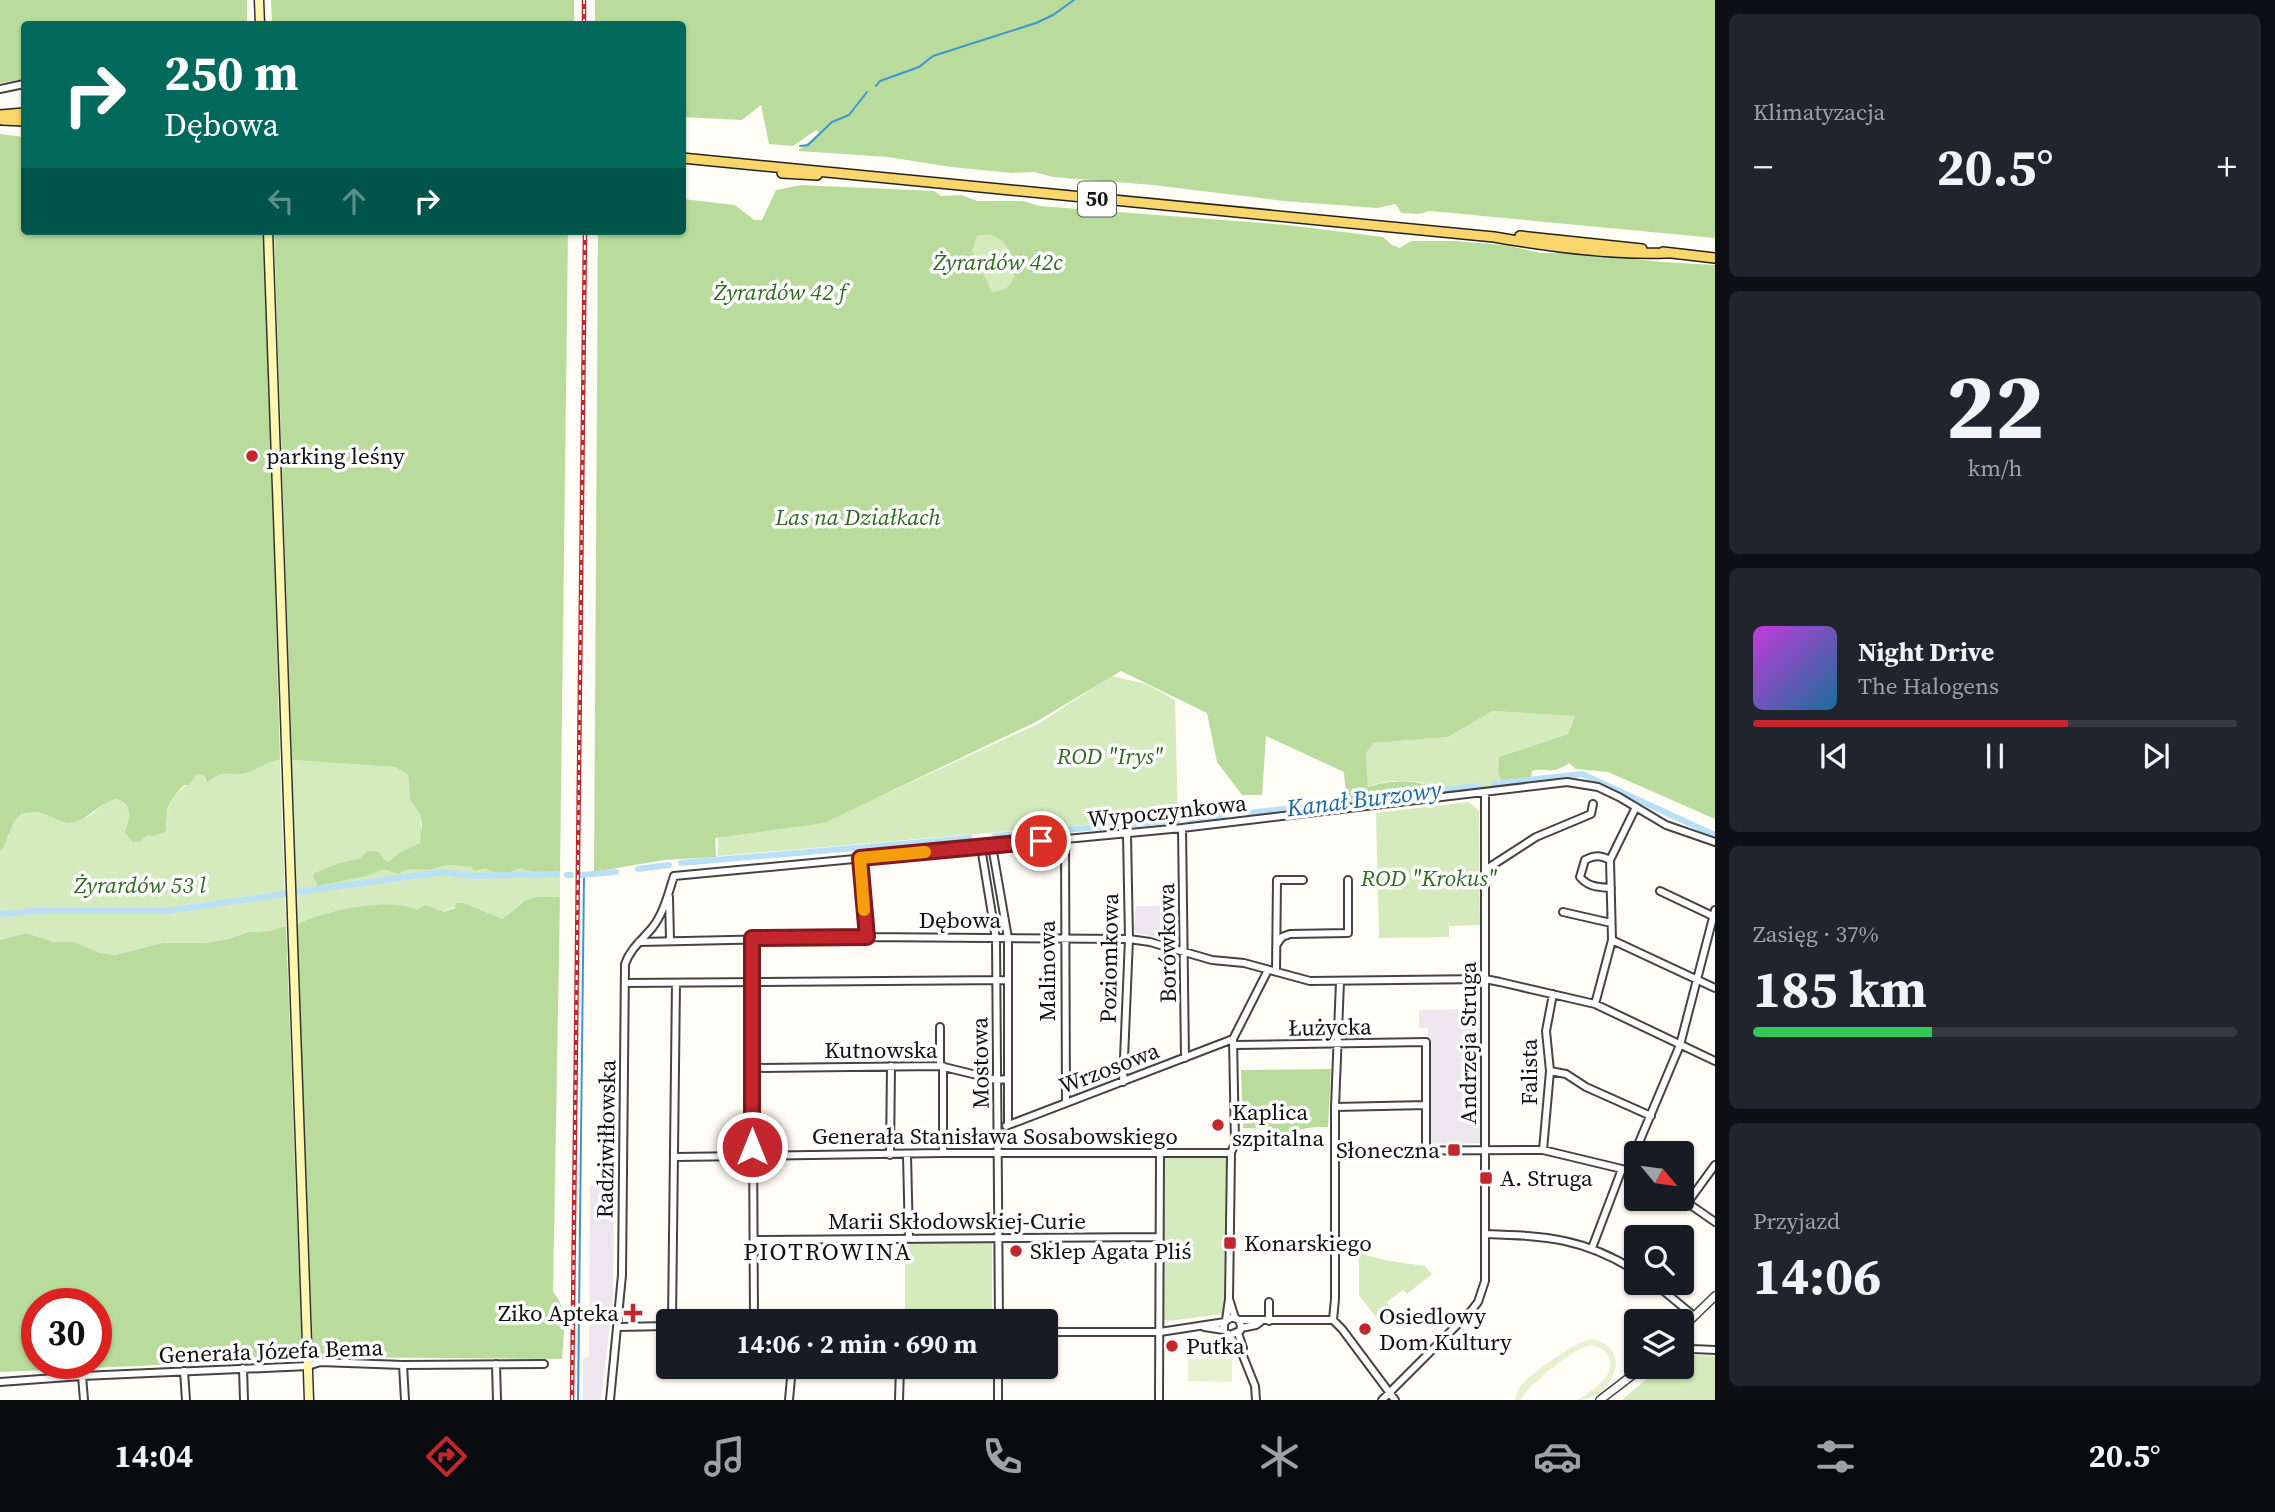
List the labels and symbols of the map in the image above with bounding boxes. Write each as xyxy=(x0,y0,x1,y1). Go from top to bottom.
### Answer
road number: 50 xyxy=(1078,182,1116,216)
park label: Żyrardów 42c xyxy=(932,246,1063,278)
park label: Żyrardów 42 f xyxy=(713,276,850,308)
place label: parking leśny xyxy=(266,440,405,472)
marker: parking leśny xyxy=(244,448,260,464)
park label: Las na Działkach xyxy=(774,501,941,533)
park label: ROD "Irys" xyxy=(1056,740,1163,772)
water label: Kanał Burzowy xyxy=(1284,773,1444,824)
street label: Wypoczynkowa xyxy=(1086,787,1249,835)
pin xyxy=(1011,811,1071,871)
park label: ROD "Krokus" xyxy=(1360,862,1498,894)
park label: Żyrardów 53 l xyxy=(73,869,206,901)
street label: Borówkowa xyxy=(1150,882,1184,1003)
street label: Poziomkowa xyxy=(1092,892,1126,1023)
street label: Dębowa xyxy=(919,904,1002,936)
street label: Malinowa xyxy=(1031,920,1063,1022)
street label: Andrzeja Struga xyxy=(1452,961,1484,1124)
street label: Łużycka xyxy=(1288,1010,1372,1044)
street label: Mostowa xyxy=(963,1016,997,1109)
street label: Kutnowska xyxy=(824,1034,938,1066)
street label: Wrzosowa xyxy=(1054,1034,1164,1102)
street label: Falista xyxy=(1513,1038,1545,1105)
street label: Radziwiłłowska xyxy=(589,1059,623,1219)
place label: Kaplica szpitalna xyxy=(1232,1096,1324,1154)
position arrow xyxy=(715,1110,789,1184)
marker: Kaplica szpitalna xyxy=(1210,1117,1226,1133)
street label: Generała Stanisława Sosabowskiego xyxy=(812,1120,1178,1152)
place label: Słoneczna xyxy=(1336,1134,1440,1166)
north arrow xyxy=(1624,1141,1694,1211)
marker: Słoneczna xyxy=(1446,1142,1462,1158)
place label: A. Struga xyxy=(1500,1162,1593,1194)
marker: A. Struga xyxy=(1478,1170,1494,1186)
street label: Marii Skłodowskiej-Curie xyxy=(828,1205,1086,1237)
place label: Konarskiego xyxy=(1244,1227,1372,1259)
district label: PIOTROWINA xyxy=(743,1235,913,1268)
place label: Sklep Agata Pliś xyxy=(1030,1235,1191,1267)
marker: Konarskiego xyxy=(1222,1235,1238,1251)
marker: Sklep Agata Pliś xyxy=(1008,1243,1024,1259)
speed limit sign: 30 xyxy=(21,1288,112,1379)
place label: Ziko Apteka xyxy=(498,1297,619,1329)
place label: Osiedlowy Dom Kultury xyxy=(1379,1300,1512,1358)
marker: Ziko Apteka xyxy=(625,1305,641,1321)
marker: Osiedlowy Dom Kultury xyxy=(1357,1321,1373,1337)
place label: Putka xyxy=(1186,1330,1245,1362)
street label: Generała Józefa Bema xyxy=(158,1331,384,1371)
marker: Putka xyxy=(1164,1338,1180,1354)

